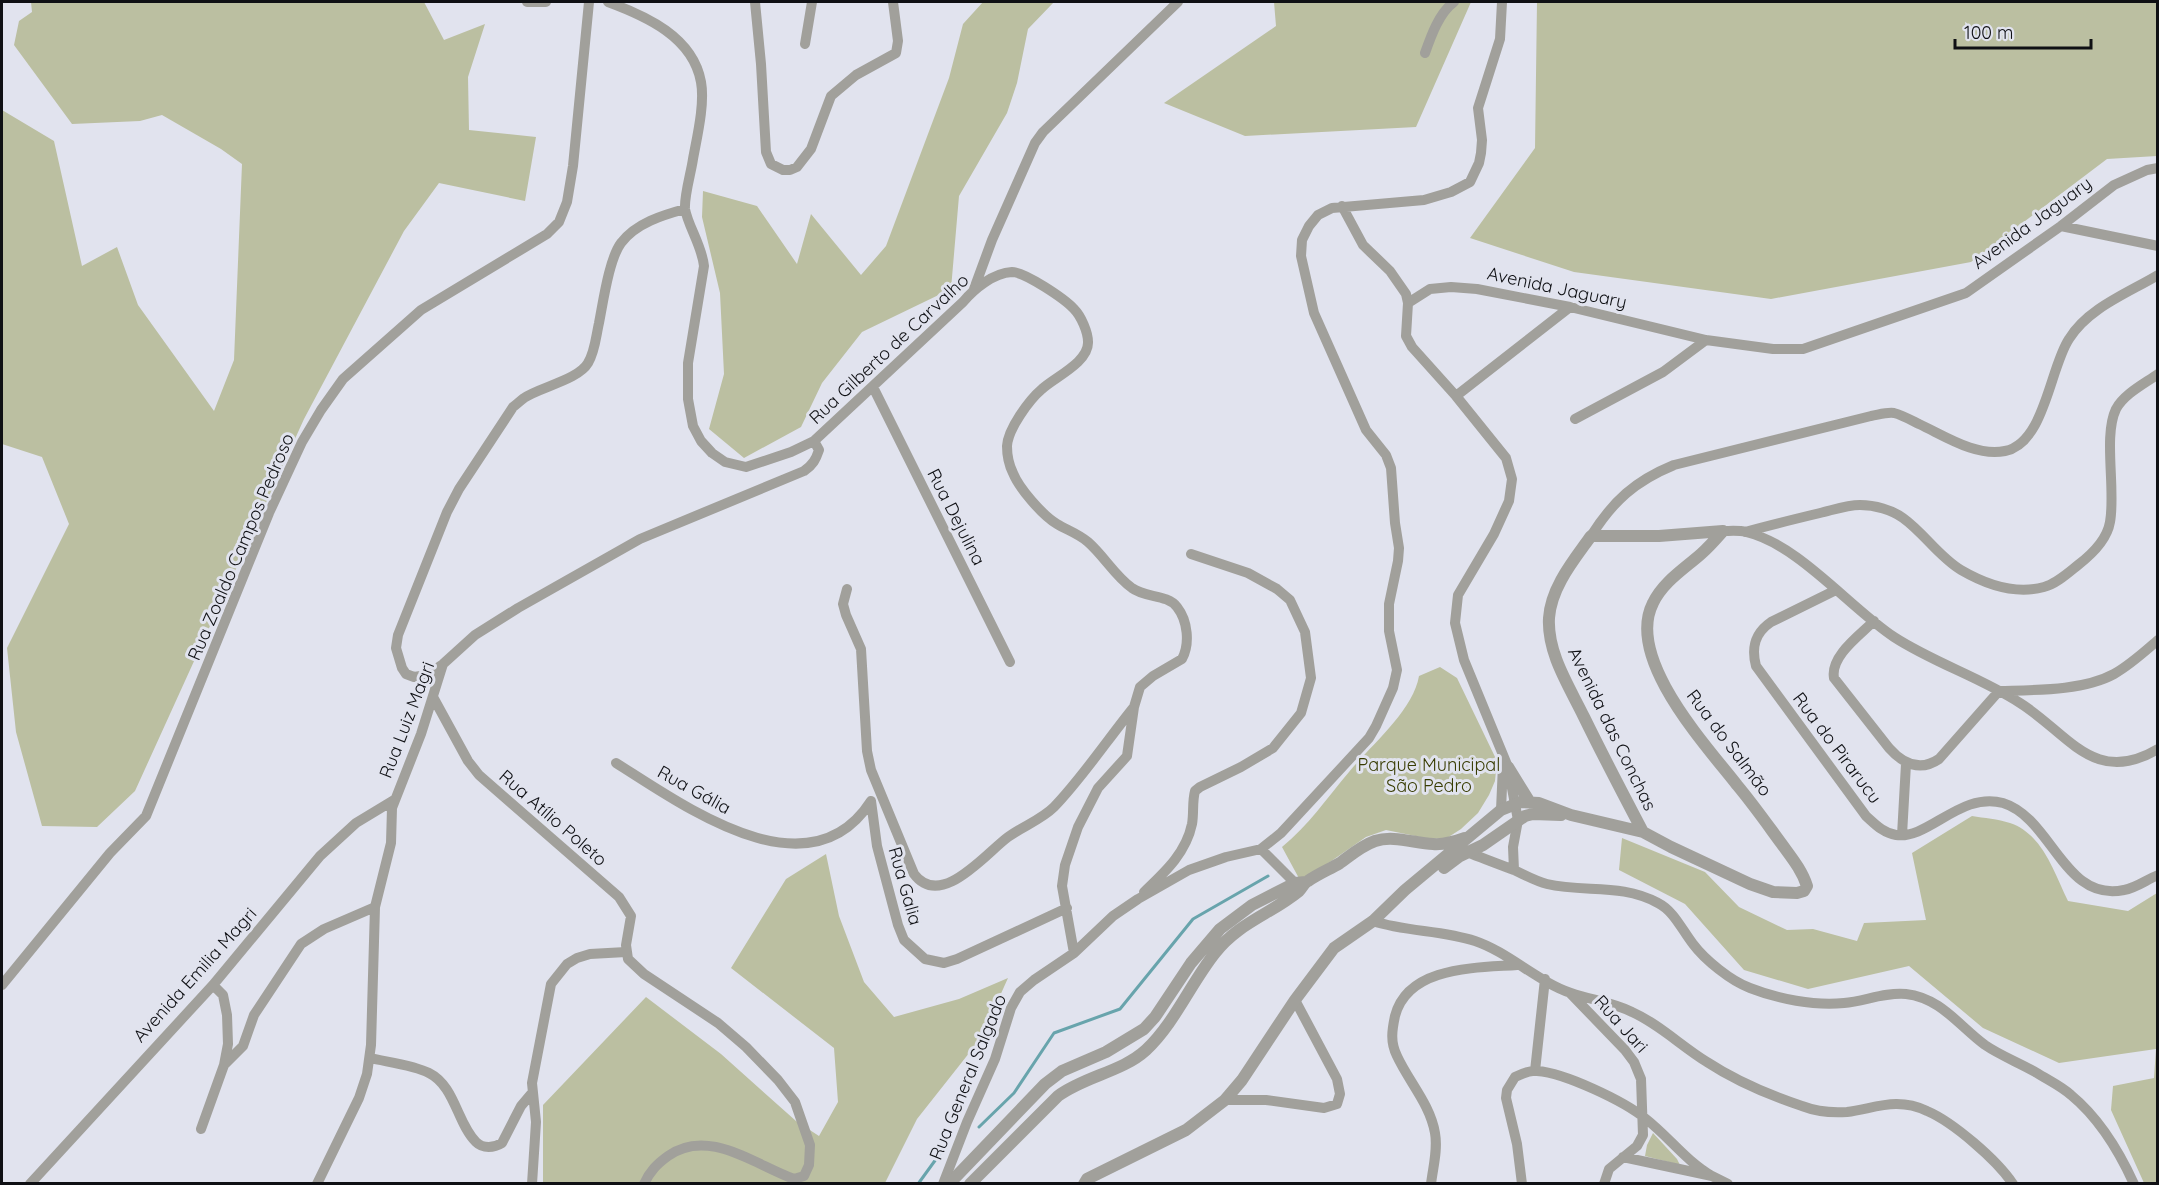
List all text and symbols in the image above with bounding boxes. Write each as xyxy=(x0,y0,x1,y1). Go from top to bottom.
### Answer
scale bar xyxy=(1955,12,2092,50)
text: 100 m xyxy=(1964,21,2013,44)
street label: Avenida Jaguary xyxy=(1967,171,2096,274)
street label: Avenida Jaguary xyxy=(1485,261,1629,314)
street label: Rua Gilberto de Carvalho xyxy=(804,268,973,429)
street label: Rua Zoaldo Campos Pedroso xyxy=(182,430,299,664)
street label: Rua Dejulina xyxy=(922,465,991,569)
street label: Avenida das Conchas xyxy=(1563,643,1662,814)
street label: Rua Luiz Magri xyxy=(374,658,439,781)
street label: Rua do Salmão xyxy=(1682,685,1777,801)
street label: Rua do Pirarucu xyxy=(1788,687,1887,808)
park label: Parque Municipal São Pedro xyxy=(1358,753,1500,797)
street label: Rua Gália xyxy=(653,760,735,819)
street label: Rua Atílio Poleto xyxy=(495,764,612,871)
street label: Rua Galia xyxy=(883,844,928,928)
street label: Avenida Emilia Magri xyxy=(128,902,261,1047)
street label: Rua Jari xyxy=(1589,990,1653,1057)
street label: Rua General Salgado xyxy=(924,991,1011,1163)

